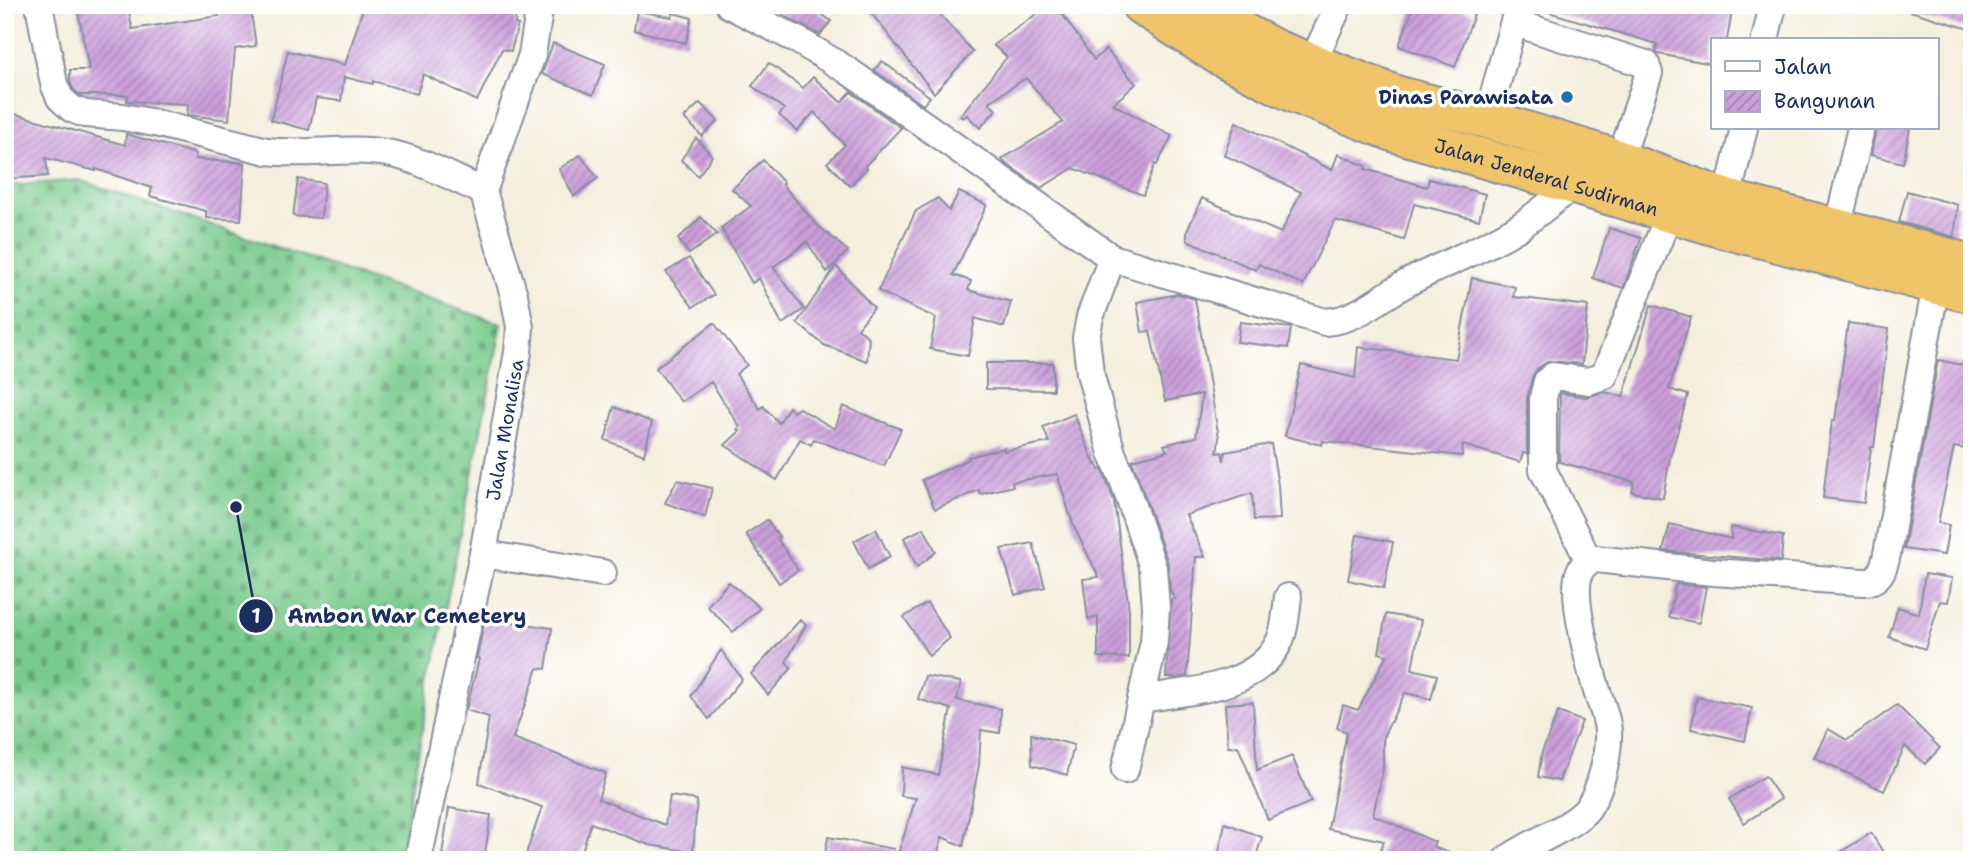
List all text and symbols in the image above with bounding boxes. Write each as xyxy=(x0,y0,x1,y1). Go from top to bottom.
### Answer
legend xyxy=(1711,38,1938,130)
text: Jalan xyxy=(1774,53,1832,81)
place label: Dinas Parawisata xyxy=(1378,85,1553,110)
text: Bangunan xyxy=(1774,87,1875,115)
marker: Dinas Parawisata xyxy=(1559,89,1575,105)
street label: Jalan Jenderal Sudirman xyxy=(1431,133,1661,222)
street label: Jalan Monalisa xyxy=(480,357,530,502)
callout: Ambon War Cemetery xyxy=(239,595,540,637)
text: 1 xyxy=(251,602,261,630)
text: Ambon War Cemetery xyxy=(288,602,526,630)

